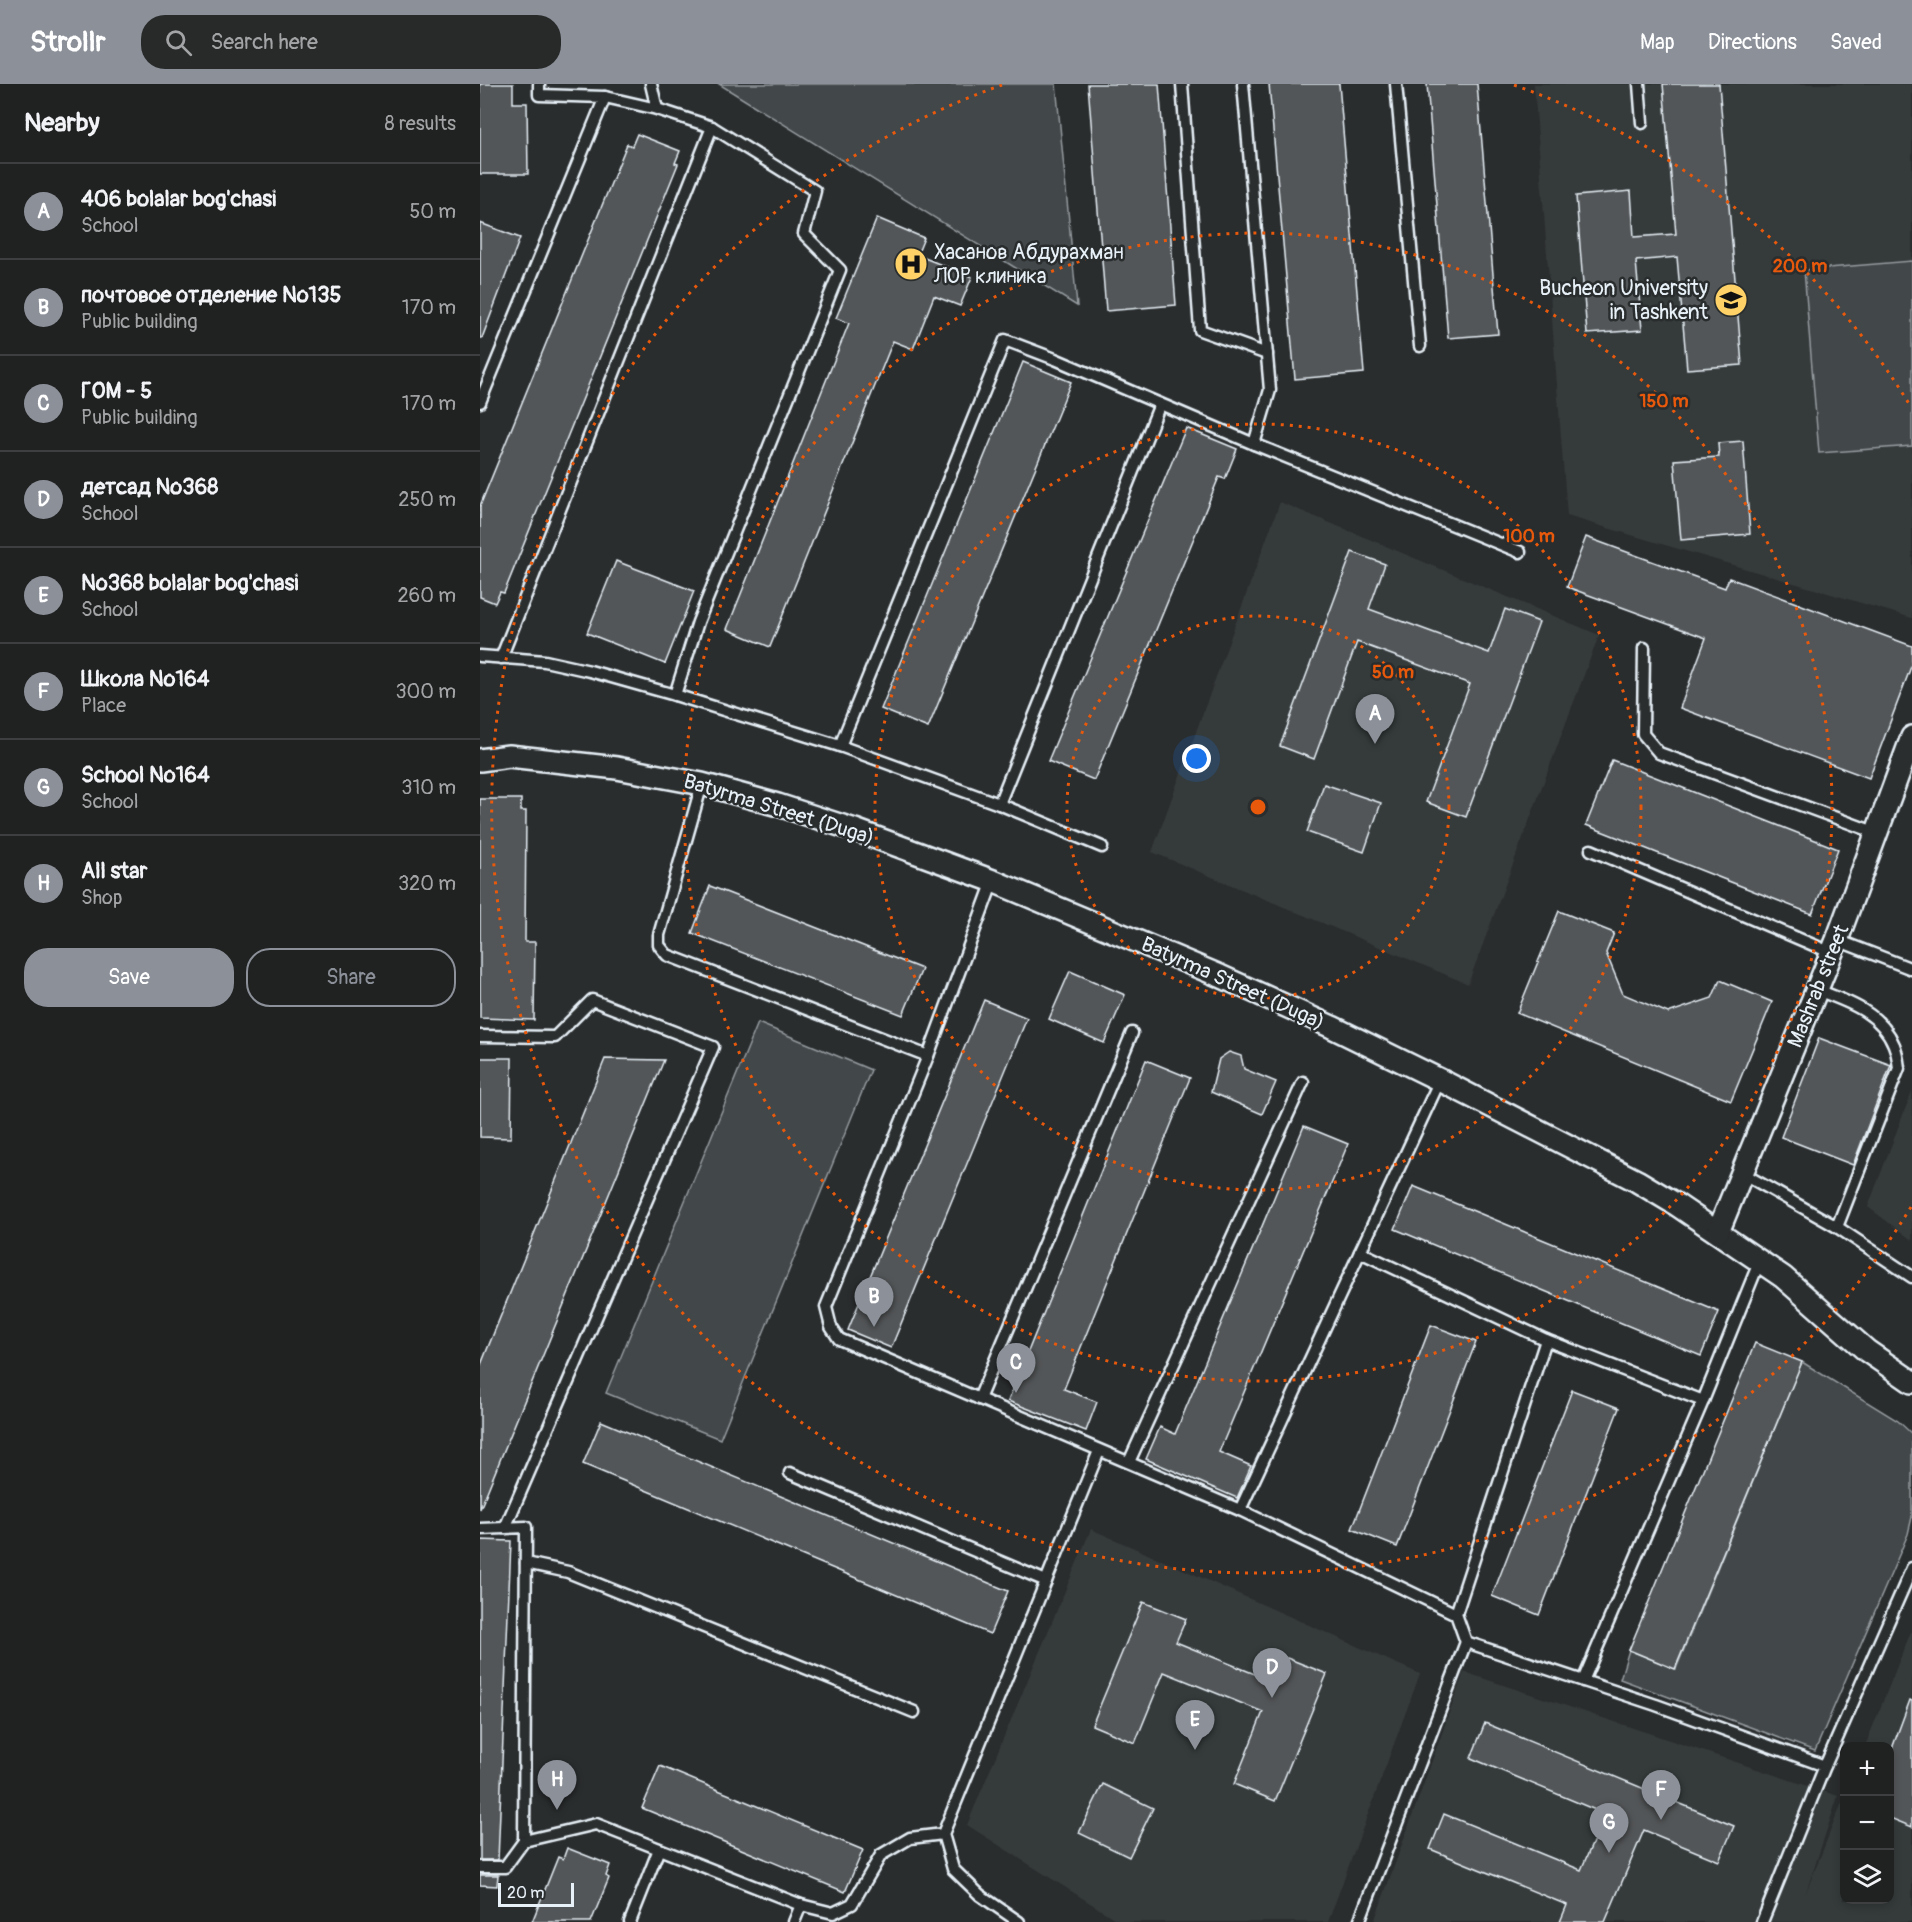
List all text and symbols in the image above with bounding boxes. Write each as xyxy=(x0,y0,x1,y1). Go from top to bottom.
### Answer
search box xyxy=(141,15,561,69)
text: Strollr xyxy=(30,25,105,60)
icon: search xyxy=(162,26,195,59)
text: Search here xyxy=(210,28,318,56)
text: Map xyxy=(1640,29,1675,56)
text: Directions xyxy=(1708,29,1797,56)
text: Saved xyxy=(1830,29,1882,56)
text: Nearby xyxy=(24,107,100,139)
text: 8 results xyxy=(385,111,456,136)
text: 406 bolalar bog'chasi xyxy=(81,185,276,213)
text: A xyxy=(37,199,50,224)
text: 50 m xyxy=(409,199,456,224)
text: School xyxy=(81,213,138,238)
place label: Хасанов Абдурахман ЛОР клиника xyxy=(933,239,1124,290)
hospital icon: Хасанов Абдурахман ЛОР клиника xyxy=(893,246,929,282)
text: 200 m xyxy=(1773,255,1827,278)
place label: Bucheon University in Tashkent xyxy=(1539,275,1709,326)
text: почтовое отделение №135 xyxy=(81,281,341,309)
school or university icon: Bucheon University in Tashkent xyxy=(1713,282,1749,318)
text: B xyxy=(38,295,49,320)
text: 170 m xyxy=(402,295,456,320)
text: Public building xyxy=(81,309,197,334)
text: ГОМ - 5 xyxy=(81,377,152,405)
text: 150 m xyxy=(1640,390,1689,413)
text: C xyxy=(37,391,50,416)
text: 170 m xyxy=(402,391,456,416)
text: Public building xyxy=(81,405,197,430)
text: детсад №368 xyxy=(81,473,218,501)
text: D xyxy=(37,487,50,512)
text: 250 m xyxy=(398,487,456,512)
text: School xyxy=(81,501,138,526)
text: 100 m xyxy=(1503,525,1555,548)
text: №368 bolalar bog'chasi xyxy=(81,569,298,597)
text: E xyxy=(38,583,49,608)
text: 260 m xyxy=(397,583,456,608)
text: School xyxy=(81,597,138,622)
text: 50 m xyxy=(1372,661,1414,684)
text: Школа №164 xyxy=(81,665,210,693)
text: F xyxy=(37,679,50,704)
text: 300 m xyxy=(395,679,456,704)
text: Place xyxy=(81,693,126,718)
pin: A xyxy=(1356,694,1394,744)
your location xyxy=(1182,744,1211,773)
text: School №164 xyxy=(81,761,210,789)
street label: Batyrma Street (Duga) xyxy=(680,768,878,851)
text: G xyxy=(37,775,50,800)
text: 310 m xyxy=(401,775,456,800)
text: School xyxy=(81,789,138,814)
centre of rings xyxy=(1248,797,1268,817)
text: All star xyxy=(81,857,147,885)
text: H xyxy=(37,871,50,896)
text: 320 m xyxy=(398,871,456,896)
text: Shop xyxy=(81,885,122,910)
street label: Mashrab street xyxy=(1782,920,1856,1052)
street label: Batyrma Street (Duga) xyxy=(1137,931,1329,1036)
button: Save xyxy=(24,948,234,1007)
button: Share xyxy=(246,948,456,1007)
pin: B xyxy=(854,1278,894,1327)
pin: C xyxy=(996,1344,1036,1393)
pin: D xyxy=(1252,1648,1292,1698)
pin: E xyxy=(1176,1700,1214,1750)
map controls xyxy=(1840,1742,1894,1904)
button: + xyxy=(1840,1742,1894,1796)
pin: H xyxy=(538,1760,577,1810)
pin: F xyxy=(1642,1770,1680,1820)
button: − xyxy=(1840,1796,1894,1850)
pin: G xyxy=(1590,1804,1628,1853)
button: layers xyxy=(1840,1850,1894,1904)
scale bar xyxy=(498,1880,574,1908)
text: 20 m xyxy=(507,1883,545,1903)

